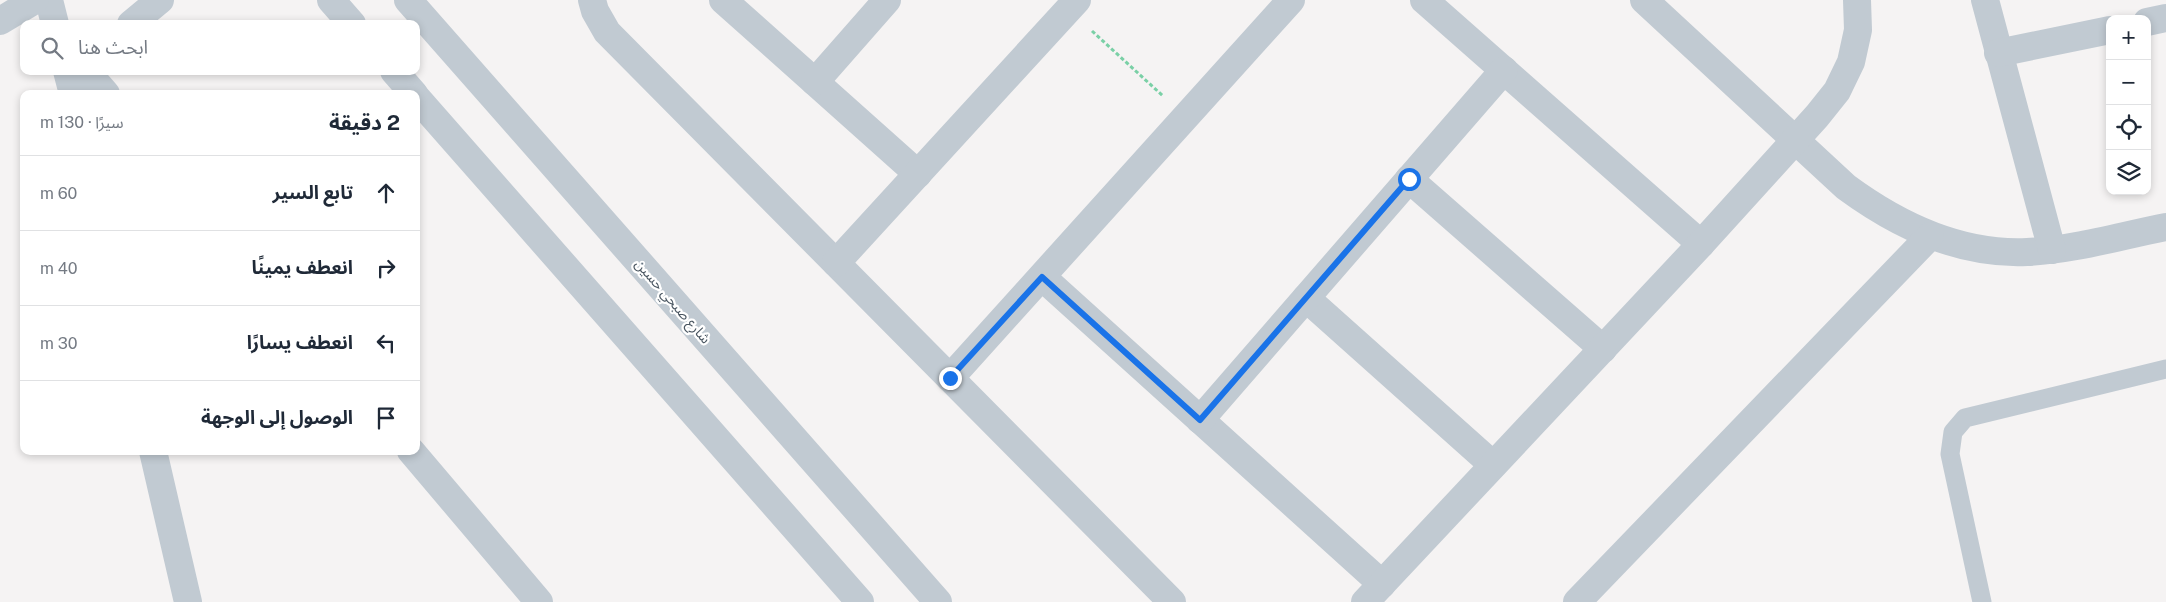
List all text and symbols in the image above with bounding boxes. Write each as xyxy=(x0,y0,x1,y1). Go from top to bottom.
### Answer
map controls xyxy=(2106,15,2151,195)
button: + xyxy=(2106,15,2151,60)
search box xyxy=(20,20,420,75)
icon: search xyxy=(38,34,66,62)
text: ابحث هنا xyxy=(78,36,148,58)
button: − xyxy=(2106,60,2151,105)
button: locate xyxy=(2106,105,2151,150)
text: 2 دقيقة xyxy=(329,110,400,135)
text: سيرًا · 130 m xyxy=(40,113,124,132)
button: layers xyxy=(2106,150,2151,195)
route start xyxy=(1398,168,1421,191)
icon: ahead xyxy=(372,179,400,207)
text: تابع السير xyxy=(272,181,353,203)
text: 60 m xyxy=(40,184,77,203)
icon: right xyxy=(372,254,400,282)
text: انعطف يمينًا xyxy=(252,256,353,278)
street label: شارع صبحي حسين xyxy=(630,256,714,349)
text: 40 m xyxy=(40,259,78,278)
icon: left xyxy=(372,329,400,357)
text: انعطف يسارًا xyxy=(247,331,353,353)
text: 30 m xyxy=(40,334,78,353)
route end xyxy=(939,367,962,390)
icon: arrive xyxy=(372,404,400,432)
text: الوصول إلى الوجهة xyxy=(201,406,353,428)

